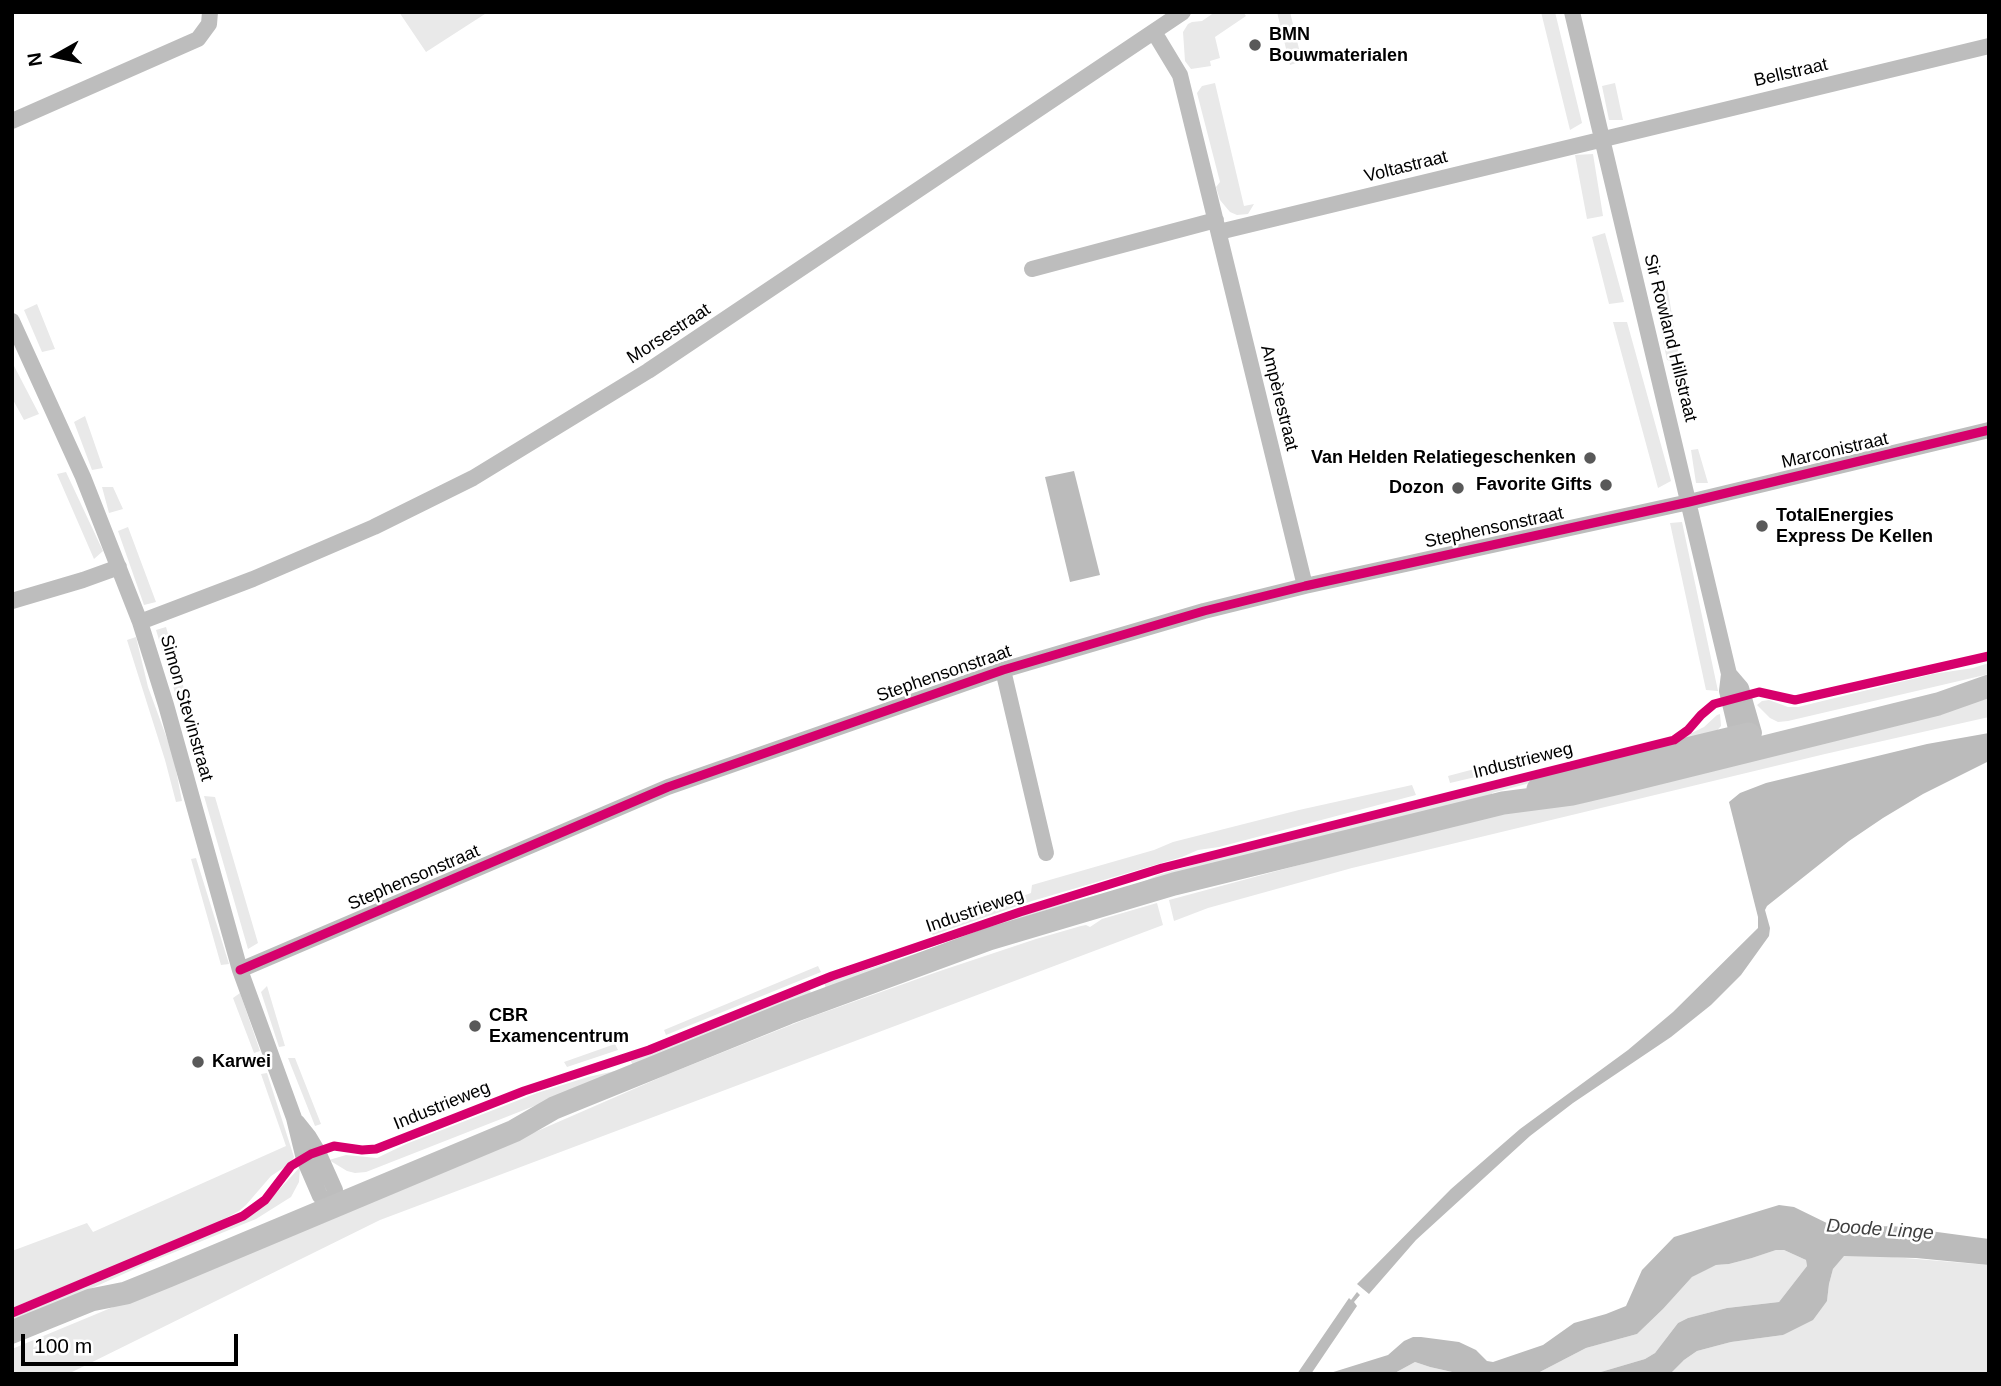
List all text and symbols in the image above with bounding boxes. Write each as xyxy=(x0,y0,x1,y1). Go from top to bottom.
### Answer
north arrow xyxy=(21,21,91,91)
place label: BMN Bouwmaterialen xyxy=(1269,24,1408,66)
marker: BMN Bouwmaterialen xyxy=(1247,37,1263,53)
text: N xyxy=(23,51,46,68)
street label: Bellstraat xyxy=(1752,54,1830,92)
street label: Voltastraat xyxy=(1362,146,1450,188)
street label: Sir Rowland Hillstraat xyxy=(1639,252,1701,424)
street label: Morsestraat xyxy=(623,299,715,369)
street label: Ampèrestraat xyxy=(1255,343,1303,453)
street label: Marconistraat xyxy=(1779,428,1891,474)
place label: Van Helden Relatiegeschenken xyxy=(1311,447,1576,469)
marker: Van Helden Relatiegeschenken xyxy=(1582,450,1598,466)
place label: Favorite Gifts xyxy=(1476,474,1592,496)
place label: Dozon xyxy=(1389,477,1444,499)
marker: Favorite Gifts xyxy=(1598,477,1614,493)
marker: Dozon xyxy=(1450,480,1466,496)
street label: Stephensonstraat xyxy=(1423,503,1565,553)
place label: TotalEnergies Express De Kellen xyxy=(1776,505,1933,548)
marker: TotalEnergies Express De Kellen xyxy=(1754,518,1770,534)
street label: Simon Stevinstraat xyxy=(155,632,217,784)
street label: Stephensonstraat xyxy=(874,641,1014,707)
street label: Industrieweg xyxy=(1471,738,1575,784)
street label: Stephensonstraat xyxy=(345,840,483,916)
street label: Industrieweg xyxy=(923,884,1027,938)
place label: CBR Examencentrum xyxy=(489,1005,629,1048)
marker: CBR Examencentrum xyxy=(467,1018,483,1034)
place label: Karwei xyxy=(212,1051,271,1073)
marker: Karwei xyxy=(190,1054,206,1070)
street label: Industrieweg xyxy=(391,1077,493,1135)
water label: Doode Linge xyxy=(1825,1215,1935,1245)
scale bar xyxy=(24,1320,242,1364)
text: 100 m xyxy=(34,1334,92,1357)

